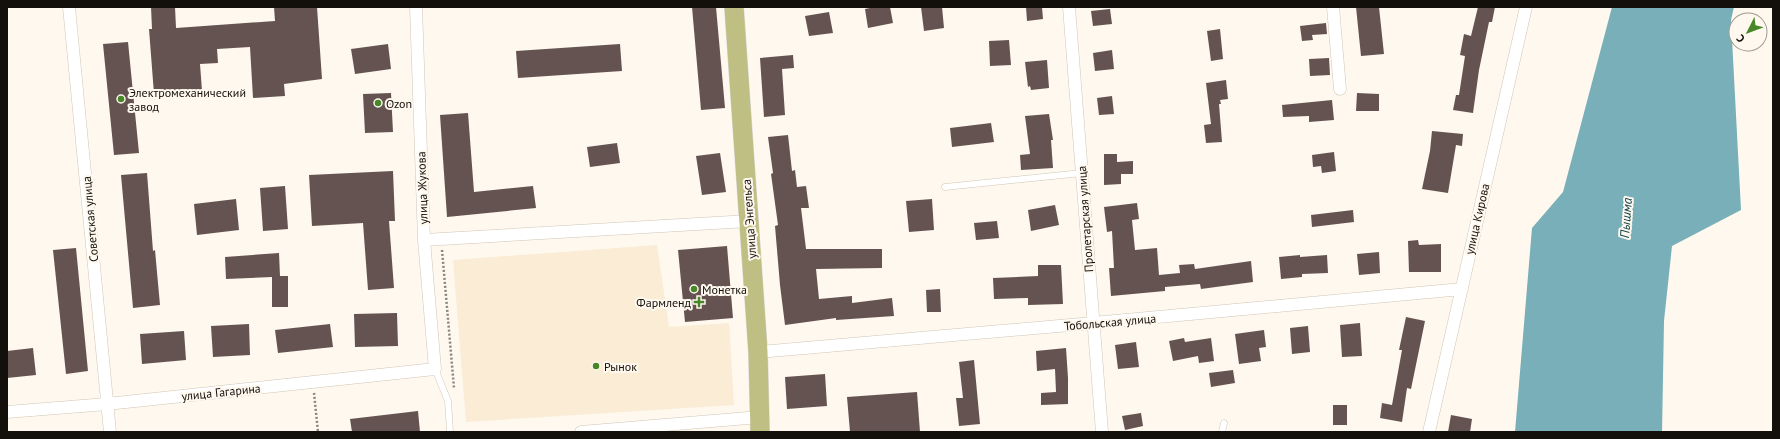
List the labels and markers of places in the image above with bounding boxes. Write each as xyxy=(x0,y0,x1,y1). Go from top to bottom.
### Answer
place label: Электромеханический завод xyxy=(129,85,246,114)
marker: Электромеханический завод xyxy=(116,94,126,104)
place label: Ozon xyxy=(386,96,412,111)
marker: Ozon xyxy=(373,98,383,108)
place label: Монетка xyxy=(702,282,747,297)
marker: Монетка xyxy=(689,284,699,294)
place label: Фармленд xyxy=(636,295,692,310)
marker: Фармленд xyxy=(694,297,704,307)
place label: Рынок xyxy=(604,359,637,374)
marker: Рынок xyxy=(591,361,601,371)

